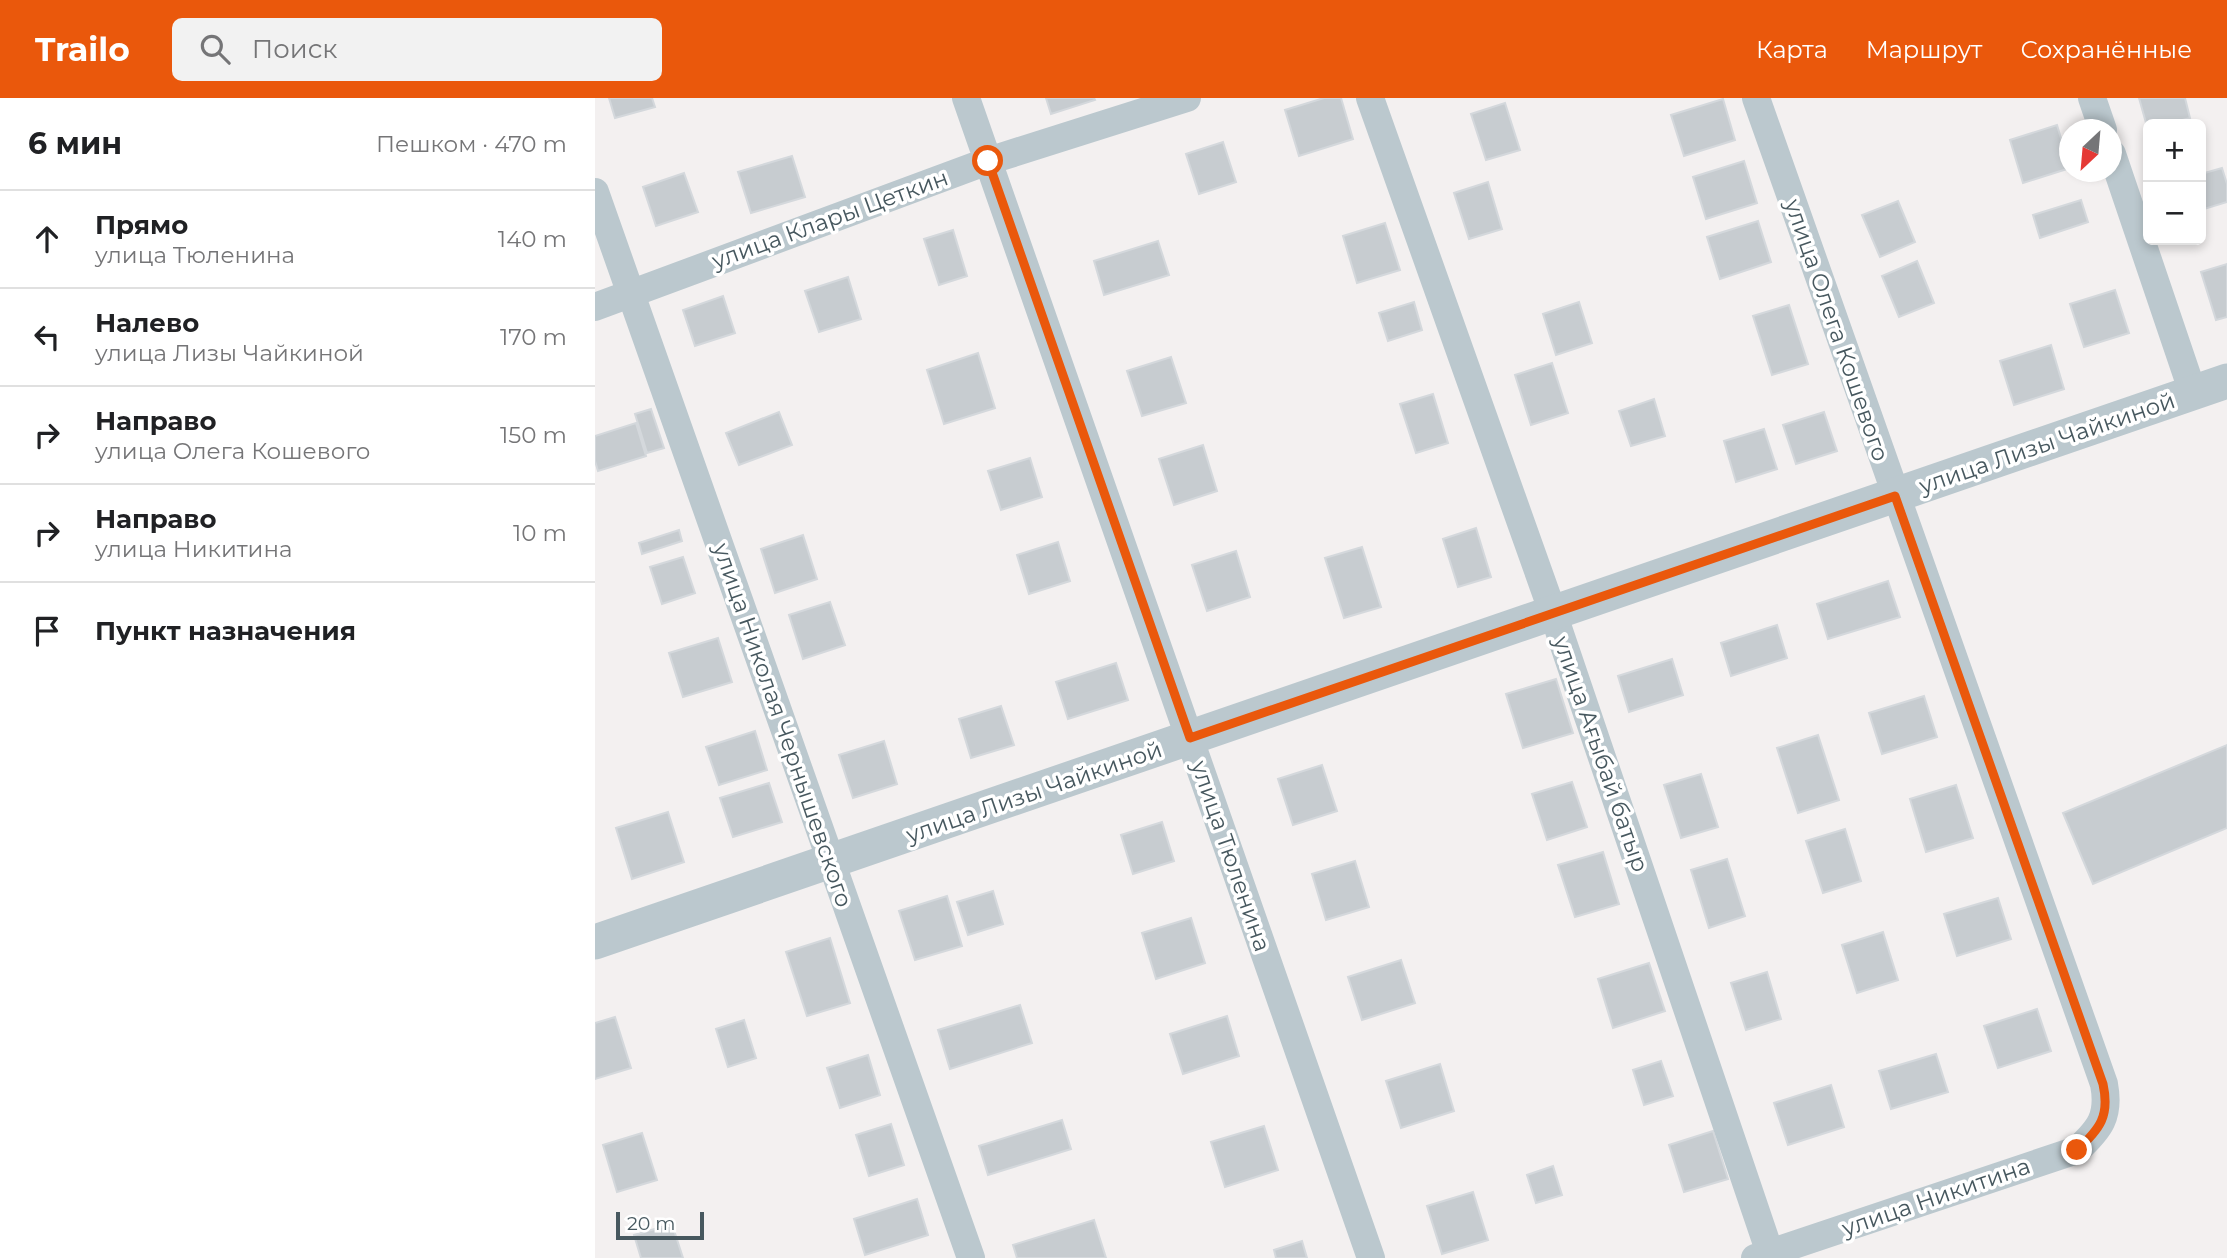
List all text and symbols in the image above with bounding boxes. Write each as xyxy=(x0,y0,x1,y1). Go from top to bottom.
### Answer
search box xyxy=(172,18,662,81)
text: Trailo xyxy=(35,29,130,69)
icon: search xyxy=(196,30,234,68)
text: Поиск xyxy=(252,33,337,65)
text: Карта xyxy=(1756,35,1828,64)
text: Маршрут xyxy=(1866,35,1982,64)
text: Сохранённые xyxy=(2020,35,2192,64)
north arrow xyxy=(2059,119,2122,182)
map controls xyxy=(2143,119,2206,245)
button: + xyxy=(2143,119,2206,182)
text: 6 мин xyxy=(28,125,122,162)
text: Пешком · 470 m xyxy=(376,130,567,158)
route start xyxy=(972,145,1003,176)
street label: улица Клары Цеткин xyxy=(707,163,952,275)
button: − xyxy=(2143,182,2206,245)
street label: улица Олега Кошевого xyxy=(1779,194,1895,465)
text: Прямо xyxy=(95,209,188,241)
icon: ahead xyxy=(28,220,66,258)
text: 140 m xyxy=(498,225,567,253)
text: улица Тюленина xyxy=(95,241,295,269)
text: Налево xyxy=(95,307,199,339)
icon: left xyxy=(28,318,66,356)
text: 170 m xyxy=(500,323,567,351)
text: улица Лизы Чайкиной xyxy=(95,339,364,367)
street label: улица Лизы Чайкиной xyxy=(1914,386,2179,500)
text: Направо xyxy=(95,405,216,437)
icon: right xyxy=(28,416,66,454)
text: 150 m xyxy=(500,421,567,449)
text: улица Олега Кошевого xyxy=(95,437,370,465)
text: Направо xyxy=(95,503,216,535)
icon: right xyxy=(28,514,66,552)
text: 10 m xyxy=(513,519,567,547)
text: улица Никитина xyxy=(95,535,292,563)
street label: улица Николая Чернышевского xyxy=(707,538,859,911)
icon: arrive xyxy=(28,612,66,650)
text: Пункт назначения xyxy=(95,615,356,647)
street label: улица Ағыбай батыр xyxy=(1547,631,1655,876)
street label: улица Лизы Чайкиной xyxy=(901,735,1166,849)
street label: улица Тюленина xyxy=(1185,756,1277,955)
route end xyxy=(2061,1134,2092,1165)
street label: улица Никитина xyxy=(1837,1152,2034,1243)
scale bar xyxy=(616,1209,703,1241)
text: 20 m xyxy=(627,1212,675,1235)

